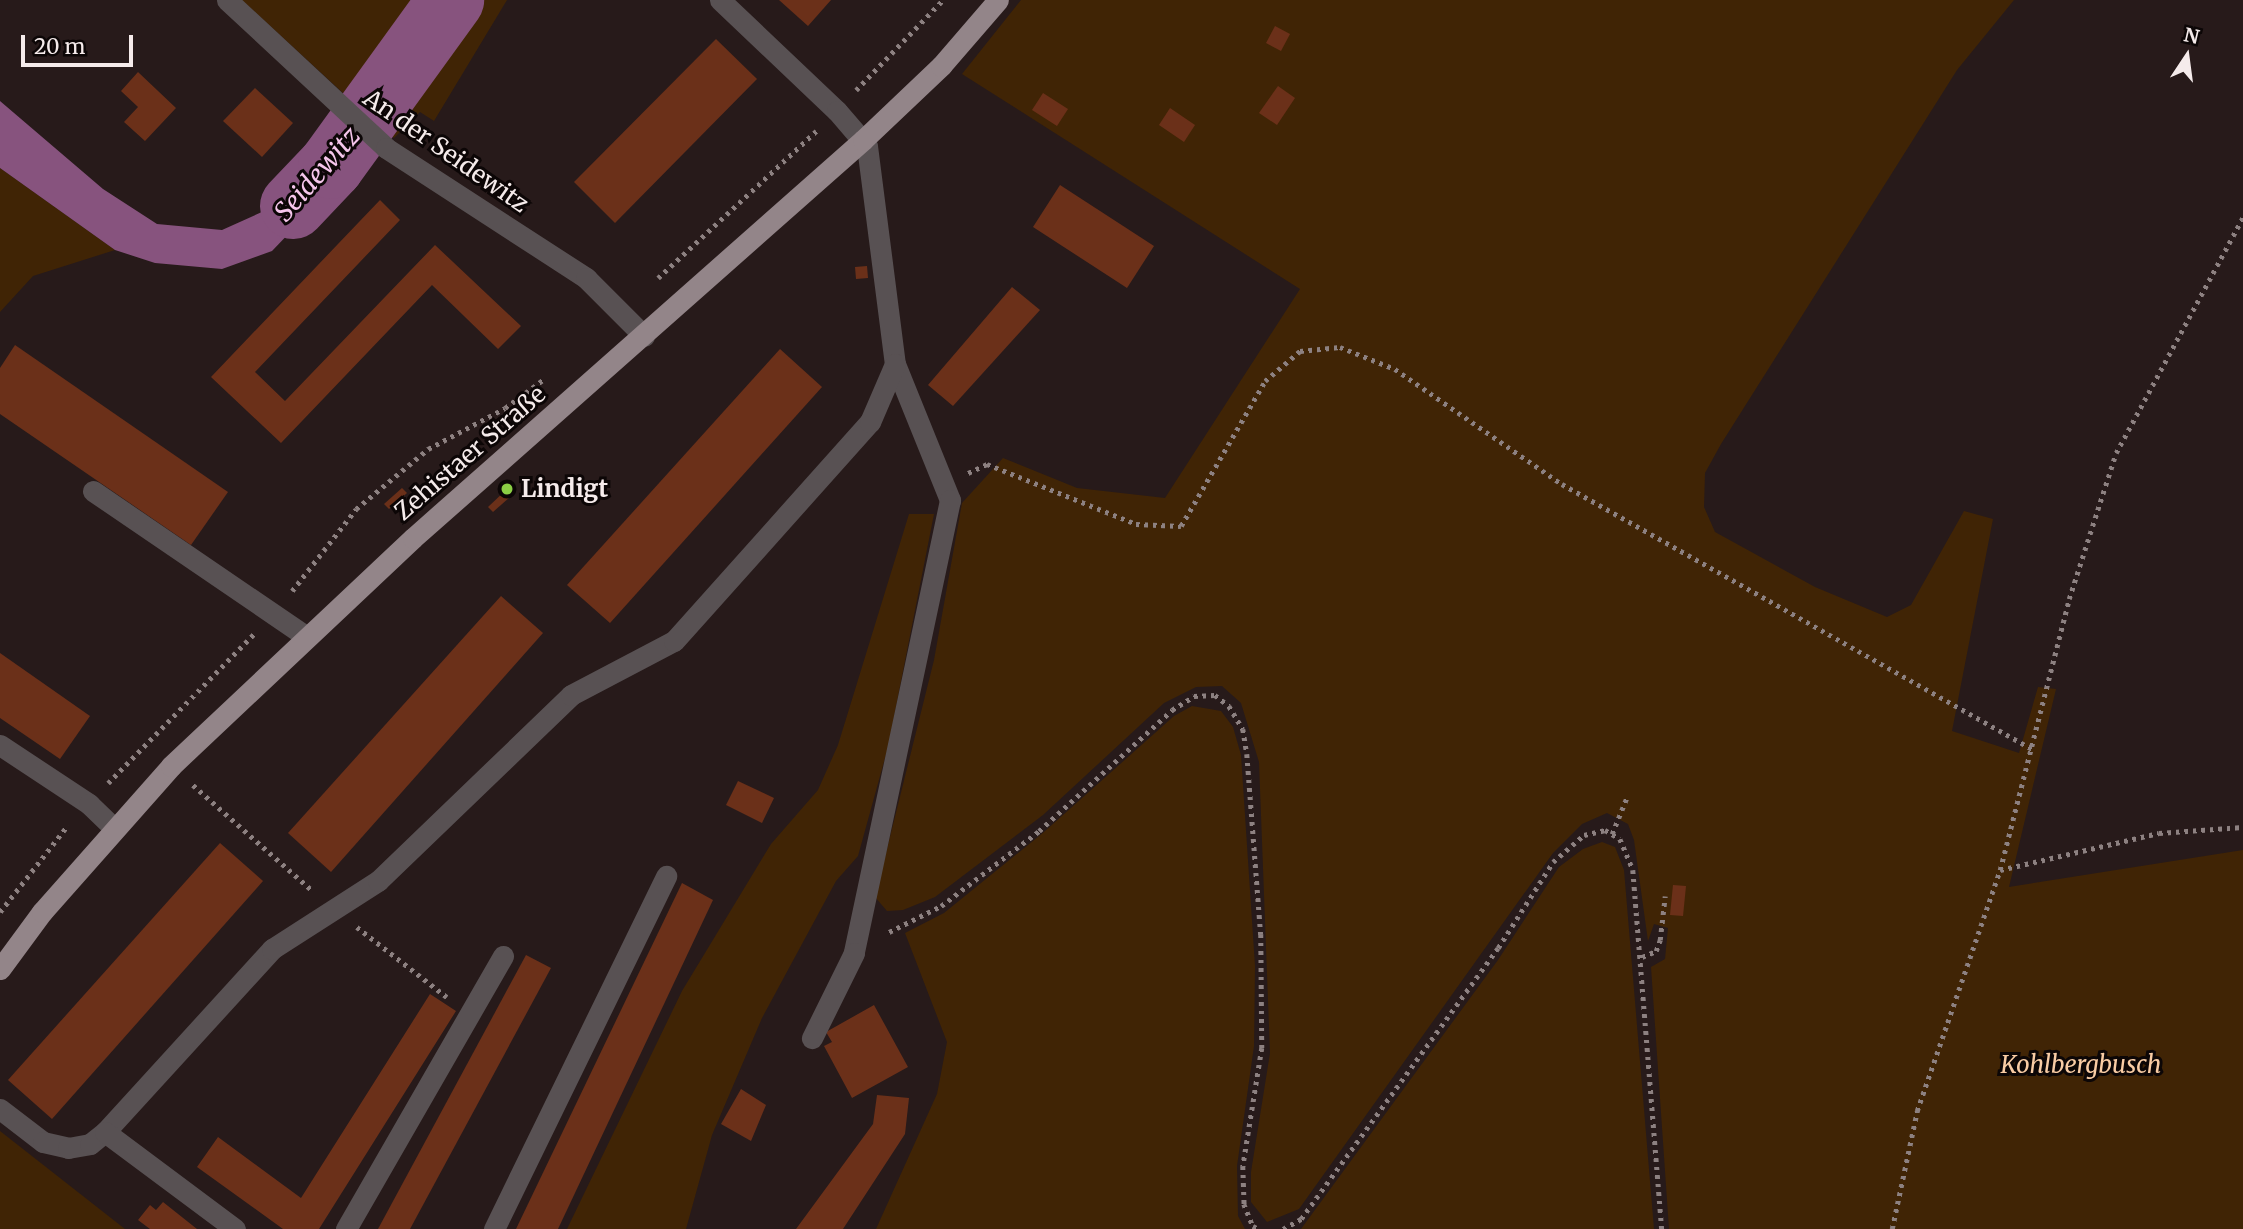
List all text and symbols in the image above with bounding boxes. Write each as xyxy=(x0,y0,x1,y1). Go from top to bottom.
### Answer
scale bar xyxy=(24,21,136,65)
north arrow xyxy=(2152,21,2222,91)
text: N xyxy=(2182,22,2202,49)
text: 20 m xyxy=(34,33,85,60)
street label: An der Seidewitz xyxy=(358,83,534,219)
water label: Seidewitz xyxy=(268,121,366,227)
street label: Zehistaer Straße xyxy=(389,380,551,526)
place label: Lindigt xyxy=(521,475,608,503)
marker: Lindigt xyxy=(499,481,515,497)
park label: Kohlbergbusch xyxy=(2000,1051,2162,1079)

